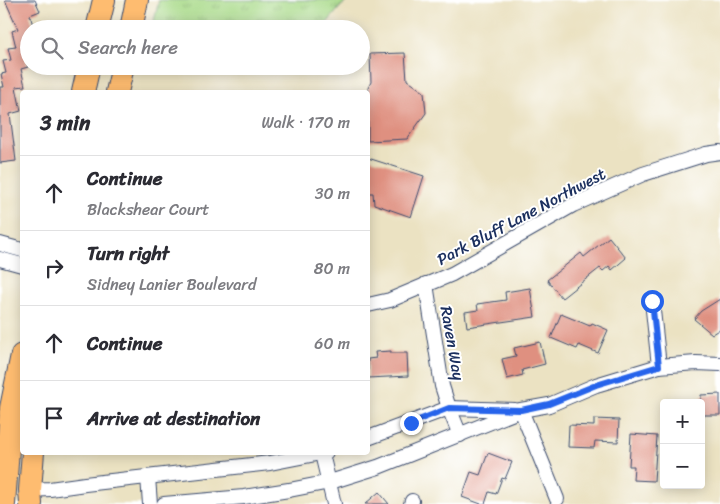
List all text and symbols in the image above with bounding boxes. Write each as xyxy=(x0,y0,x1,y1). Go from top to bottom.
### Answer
search box xyxy=(20,20,370,75)
text: Search here xyxy=(78,31,178,64)
icon: search xyxy=(38,34,66,62)
text: 3 min xyxy=(40,104,90,142)
text: Walk · 170 m xyxy=(261,108,350,137)
street label: Park Bluff Lane Northwest xyxy=(431,159,611,273)
text: Continue xyxy=(87,162,163,195)
icon: ahead xyxy=(40,179,68,207)
text: 30 m xyxy=(315,179,350,208)
text: Blackshear Court xyxy=(87,195,209,224)
text: Turn right xyxy=(87,237,169,270)
icon: right xyxy=(40,254,68,282)
text: 80 m xyxy=(314,254,350,283)
text: Sidney Lanier Boulevard xyxy=(87,270,256,299)
route start xyxy=(641,290,664,313)
street label: Raven Way xyxy=(432,304,473,383)
text: Continue xyxy=(87,327,163,360)
icon: ahead xyxy=(40,329,68,357)
text: 60 m xyxy=(314,329,350,358)
map controls xyxy=(660,399,705,489)
button: + xyxy=(660,399,705,444)
text: Arrive at destination xyxy=(87,402,260,435)
icon: arrive xyxy=(40,404,68,432)
route end xyxy=(400,412,423,435)
button: − xyxy=(660,444,705,489)

